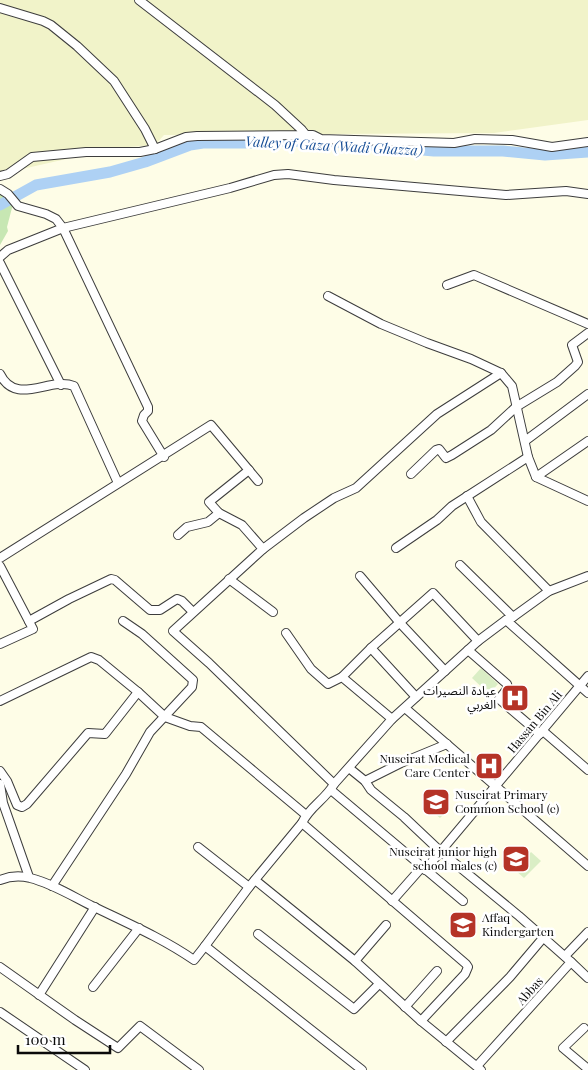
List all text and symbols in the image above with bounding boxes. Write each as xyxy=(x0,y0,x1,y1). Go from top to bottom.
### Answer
water label: Valley of Gaza (Wadi Ghazza) xyxy=(245,131,423,160)
place label: عيادة النصيرات الغربي xyxy=(423,682,496,715)
hospital icon: عيادة النصيرات الغربي xyxy=(500,683,530,713)
street label: Hassan Bin Ali xyxy=(503,686,565,756)
place label: Nuseirat Medical Care Center xyxy=(379,750,471,780)
hospital icon: Nuseirat Medical Care Center xyxy=(474,751,504,781)
place label: Nuseirat Primary Common School (e) xyxy=(455,786,559,816)
school or university icon: Nuseirat Primary Common School (e) xyxy=(421,787,451,817)
place label: Nuseirat junior high school males (c) xyxy=(389,843,497,873)
school or university icon: Nuseirat junior high school males (c) xyxy=(501,844,531,874)
place label: Affaq Kindergarten xyxy=(481,909,554,939)
school or university icon: Affaq Kindergarten xyxy=(448,910,478,940)
street label: Abbas xyxy=(512,973,546,1008)
scale bar xyxy=(18,1022,110,1054)
text: 100 m xyxy=(25,1029,66,1049)

